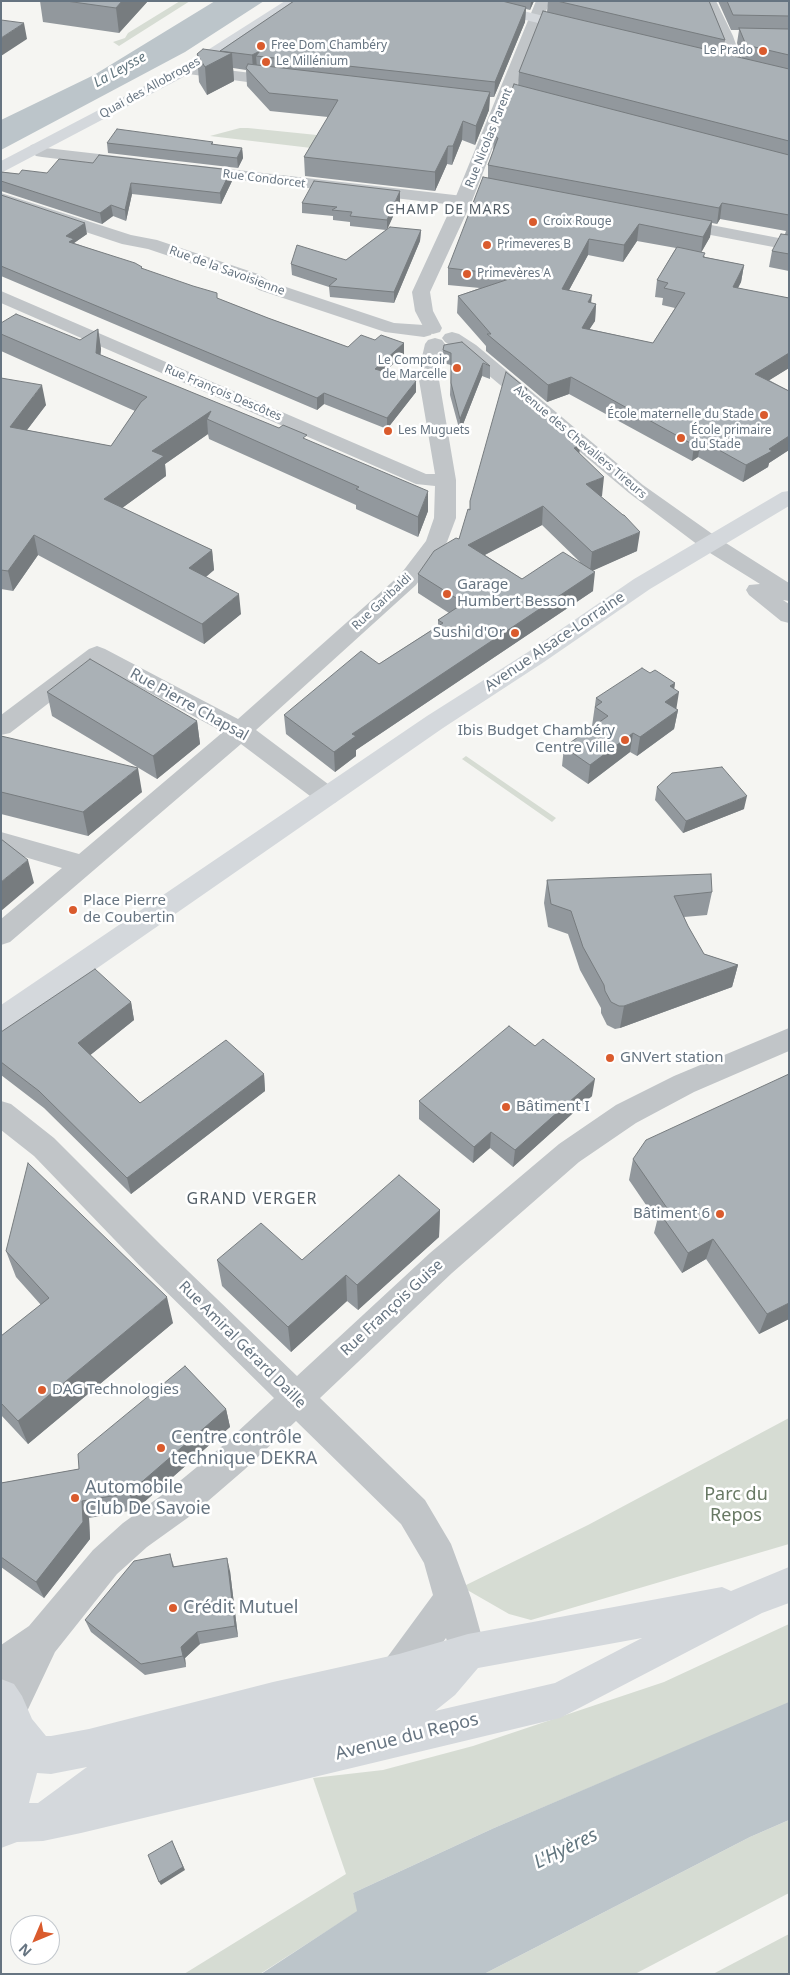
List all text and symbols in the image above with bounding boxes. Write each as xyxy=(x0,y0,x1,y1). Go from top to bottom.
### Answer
place label: Free Dom Chambéry xyxy=(271,39,387,53)
marker: Free Dom Chambéry xyxy=(255,40,267,52)
place label: Le Prado xyxy=(703,44,753,58)
marker: Le Prado xyxy=(757,45,769,57)
water label: La Leysse xyxy=(91,49,149,91)
street label: Quai des Allobroges xyxy=(97,54,203,122)
place label: Le Millénium xyxy=(276,55,348,69)
marker: Le Millénium xyxy=(260,56,272,68)
street label: Rue Nicolas Parent xyxy=(462,86,516,190)
street label: Rue Condorcet xyxy=(222,167,306,191)
district label: CHAMP DE MARS xyxy=(384,202,512,218)
place label: Croix Rouge xyxy=(543,215,611,229)
marker: Croix Rouge xyxy=(527,216,539,228)
place label: Primeveres B xyxy=(497,238,571,252)
marker: Primeveres B xyxy=(481,239,493,251)
street label: Rue de la Savoisienne xyxy=(167,243,287,299)
place label: Primevères A xyxy=(477,267,551,281)
marker: Primevères A xyxy=(461,268,473,280)
place label: Le Comptoir de Marcelle xyxy=(378,354,447,382)
street label: Rue François Descôtes xyxy=(162,362,284,424)
marker: Le Comptoir de Marcelle xyxy=(451,362,463,374)
street label: Avenue des Chevaliers Tireurs xyxy=(511,382,649,502)
place label: École maternelle du Stade xyxy=(607,408,754,422)
marker: École maternelle du Stade xyxy=(758,409,770,421)
place label: Les Muguets xyxy=(398,424,470,438)
place label: École primaire du Stade xyxy=(691,424,772,452)
marker: Les Muguets xyxy=(382,425,394,437)
marker: École primaire du Stade xyxy=(675,432,687,444)
street label: Rue Garibaldi xyxy=(349,571,415,633)
place label: Garage Humbert Besson xyxy=(457,576,576,611)
marker: Garage Humbert Besson xyxy=(441,588,453,600)
street label: Avenue Alsace-Lorraine xyxy=(482,588,628,696)
place label: Sushi d'Or xyxy=(433,624,505,642)
marker: Sushi d'Or xyxy=(509,627,521,639)
street label: Rue Pierre Chapsal xyxy=(127,665,251,745)
place label: Ibis Budget Chambéry Centre Ville xyxy=(458,722,615,757)
marker: Ibis Budget Chambéry Centre Ville xyxy=(619,734,631,746)
place label: Place Pierre de Coubertin xyxy=(83,892,175,927)
marker: Place Pierre de Coubertin xyxy=(67,904,79,916)
place label: GNVert station xyxy=(620,1049,724,1067)
marker: GNVert station xyxy=(604,1052,616,1064)
place label: Bâtiment I xyxy=(516,1098,590,1116)
marker: Bâtiment I xyxy=(500,1101,512,1113)
district label: GRAND VERGER xyxy=(185,1189,319,1209)
place label: Bâtiment 6 xyxy=(633,1205,710,1223)
marker: Bâtiment 6 xyxy=(714,1208,726,1220)
street label: Rue François Guise xyxy=(337,1256,447,1360)
street label: Rue Amiral Gérard Daille xyxy=(175,1278,309,1412)
place label: DAG Technologies xyxy=(52,1381,179,1399)
marker: DAG Technologies xyxy=(36,1384,48,1396)
place label: Centre contrôle technique DEKRA xyxy=(171,1427,317,1470)
marker: Centre contrôle technique DEKRA xyxy=(155,1442,167,1454)
place label: Automobile Club De Savoie xyxy=(85,1477,211,1520)
park label: Parc du Repos xyxy=(704,1484,768,1526)
marker: Automobile Club De Savoie xyxy=(69,1492,81,1504)
place label: Crédit Mutuel xyxy=(183,1597,298,1619)
marker: Crédit Mutuel xyxy=(167,1602,179,1614)
street label: Avenue du Repos xyxy=(333,1709,481,1765)
water label: L'Hyères xyxy=(530,1824,602,1874)
north arrow xyxy=(10,1915,60,1965)
text: N xyxy=(14,1940,35,1961)

